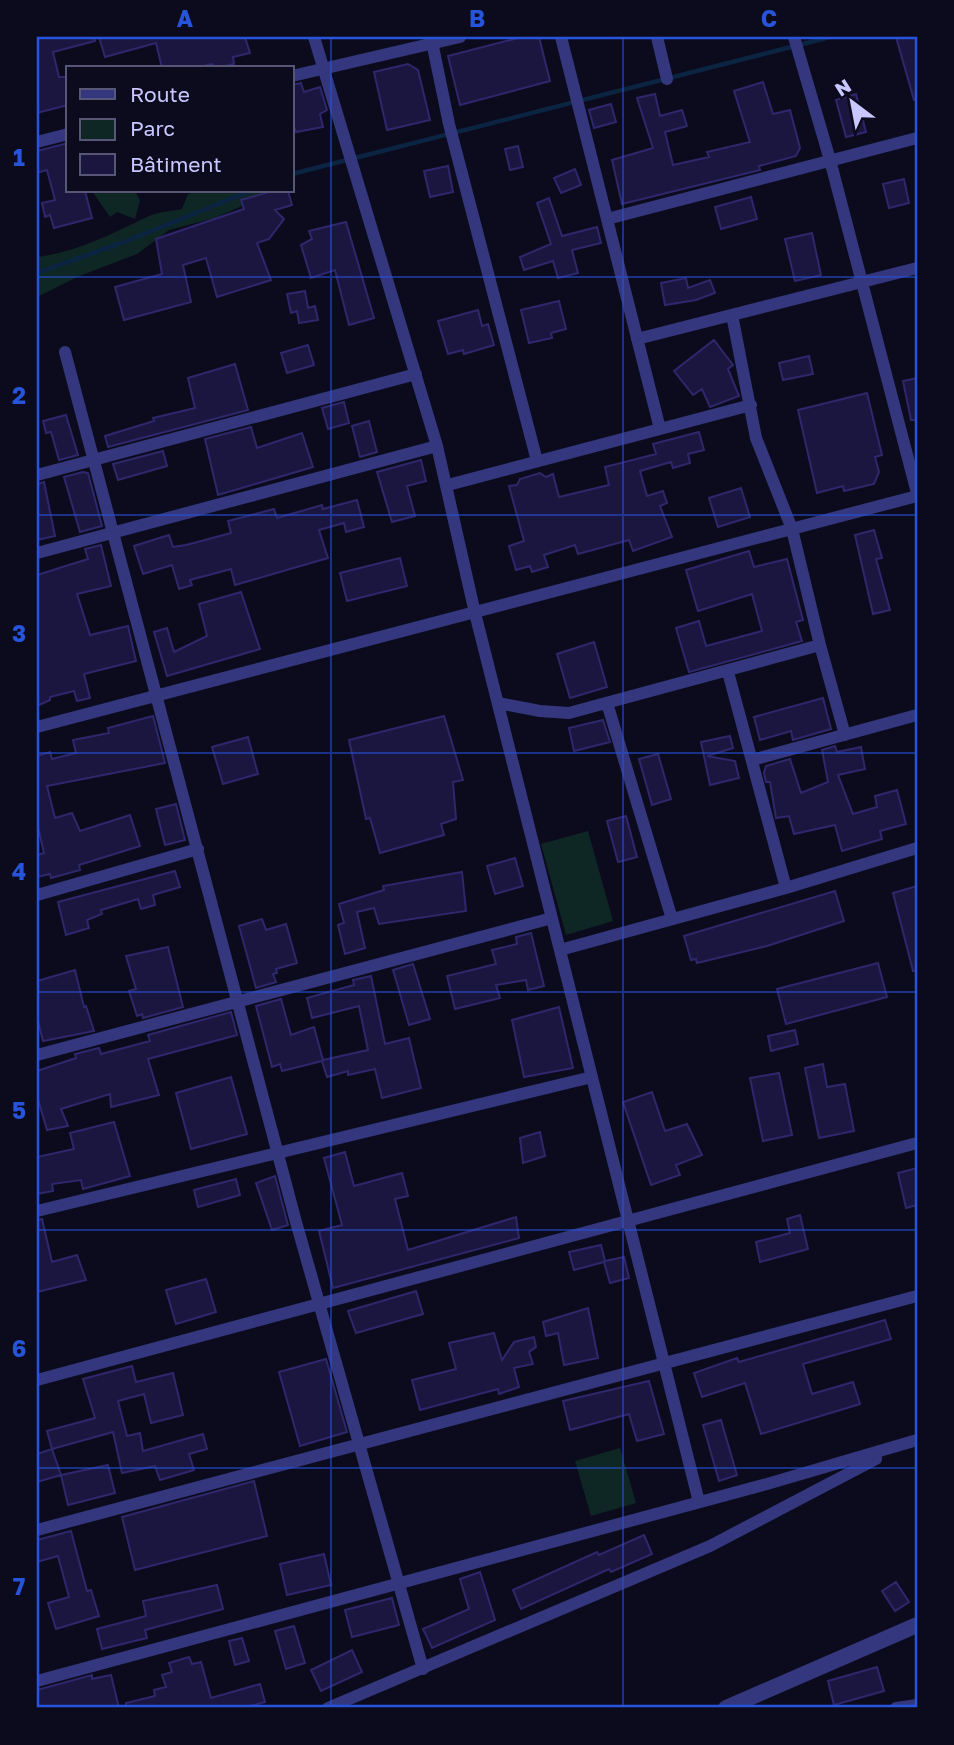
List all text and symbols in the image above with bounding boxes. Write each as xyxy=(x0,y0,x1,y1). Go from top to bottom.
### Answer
text: A xyxy=(177,4,194,32)
text: B xyxy=(469,4,485,32)
text: C xyxy=(761,4,777,32)
legend xyxy=(66,66,294,192)
north arrow xyxy=(818,66,888,136)
text: N xyxy=(831,74,855,101)
text: Route xyxy=(130,81,190,107)
text: Parc xyxy=(130,115,175,141)
text: 1 xyxy=(13,143,25,171)
text: Bâtiment xyxy=(130,151,222,177)
text: 2 xyxy=(12,381,26,409)
text: 3 xyxy=(12,619,26,647)
text: 4 xyxy=(12,857,26,885)
text: 5 xyxy=(12,1096,26,1124)
text: 6 xyxy=(12,1334,26,1362)
text: 7 xyxy=(13,1572,25,1600)

